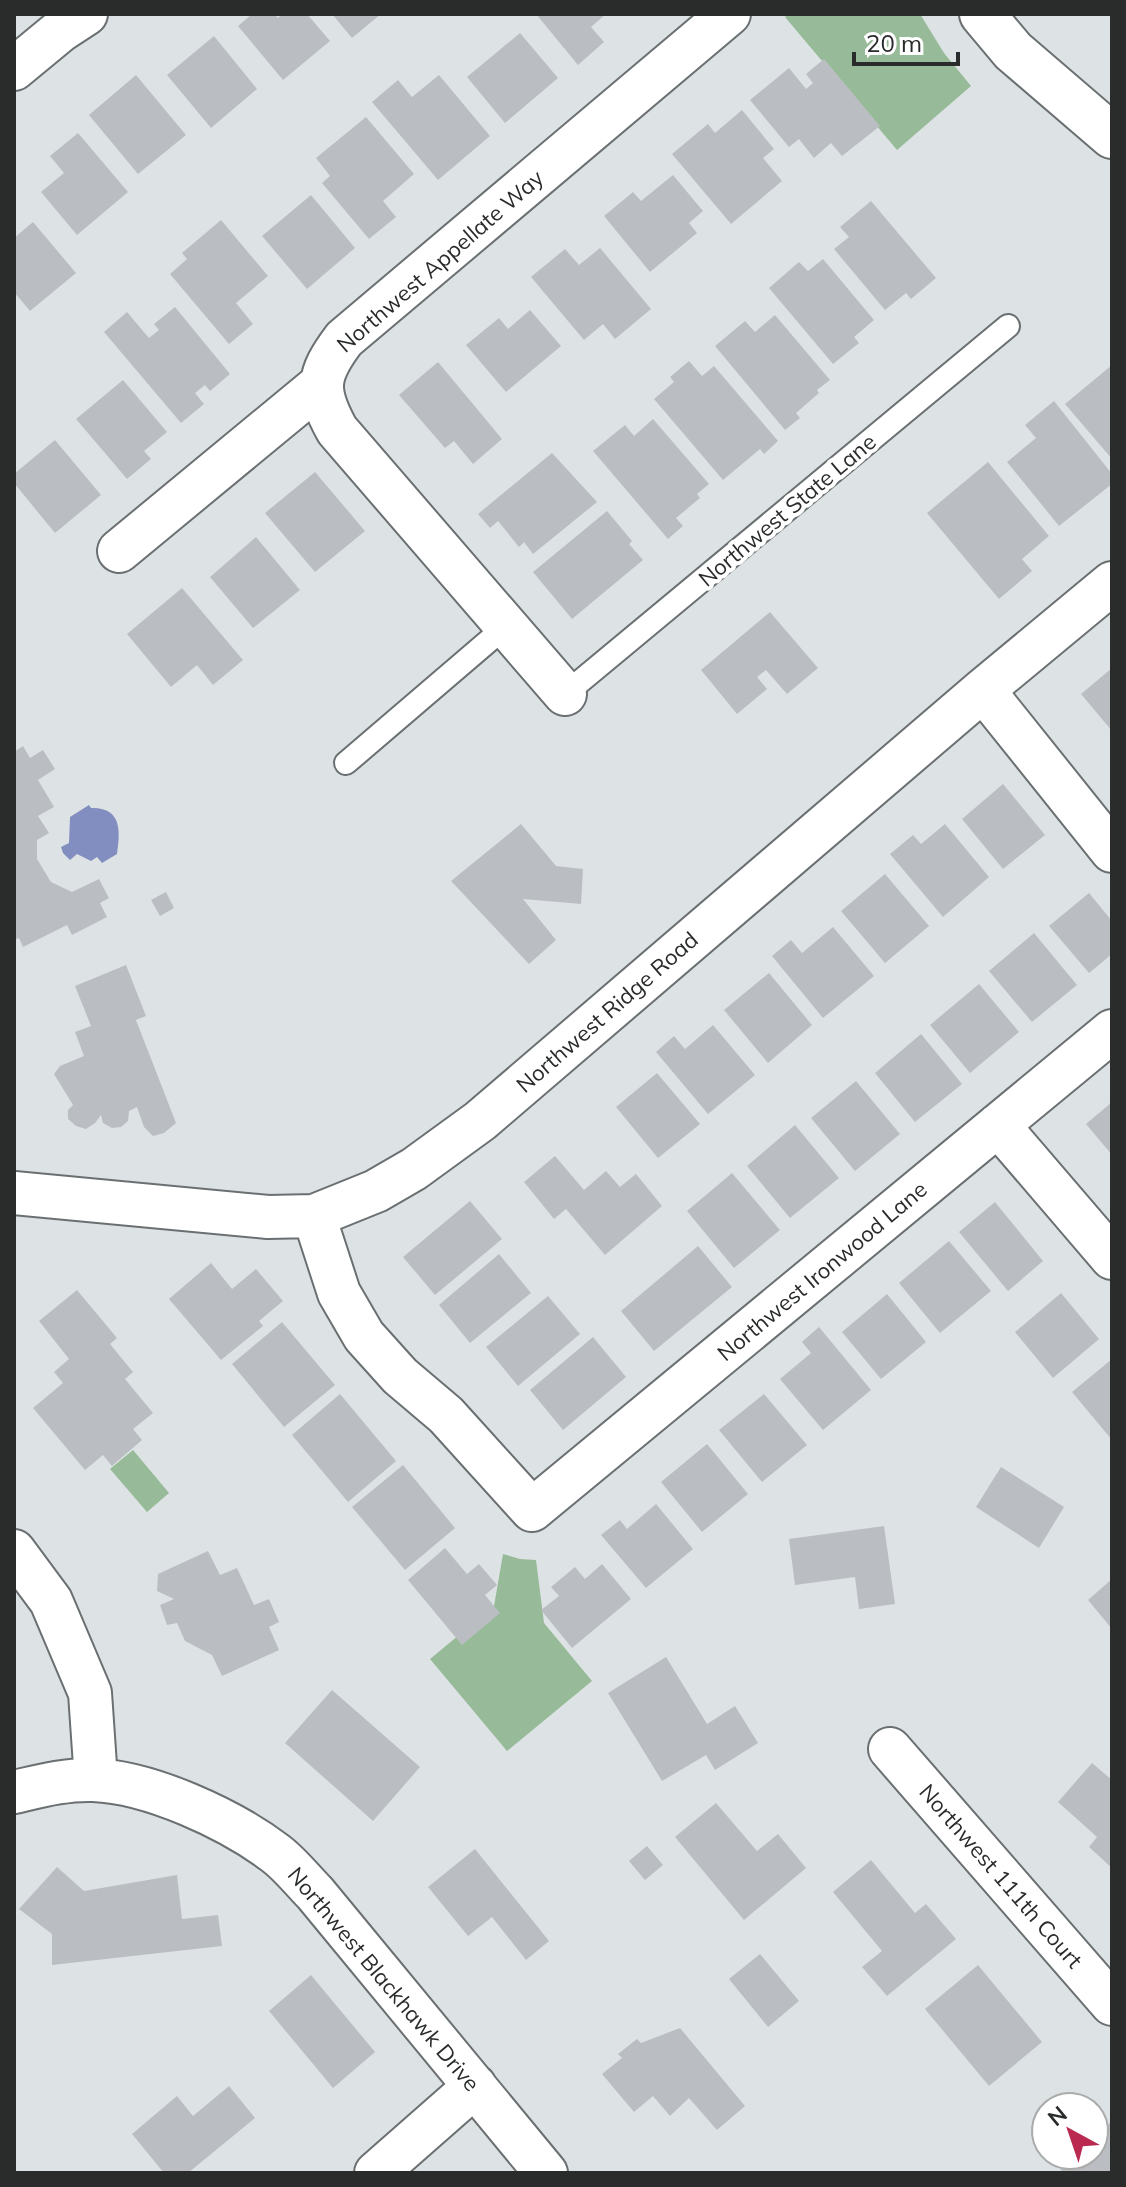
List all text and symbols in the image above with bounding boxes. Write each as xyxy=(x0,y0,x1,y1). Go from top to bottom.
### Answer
scale bar xyxy=(854,16,958,66)
text: 20 m xyxy=(866,28,922,58)
street label: Northwest Appellate Way xyxy=(331,163,549,358)
street label: Northwest State Lane xyxy=(693,428,881,592)
street label: Northwest Ridge Road xyxy=(510,925,704,1099)
street label: Northwest Ironwood Lane xyxy=(711,1175,933,1367)
street label: Northwest 111th Court xyxy=(913,1778,1089,1974)
street label: Northwest Blackhawk Drive xyxy=(282,1861,486,2097)
north arrow xyxy=(1030,2091,1110,2171)
text: N xyxy=(1042,2100,1073,2132)

